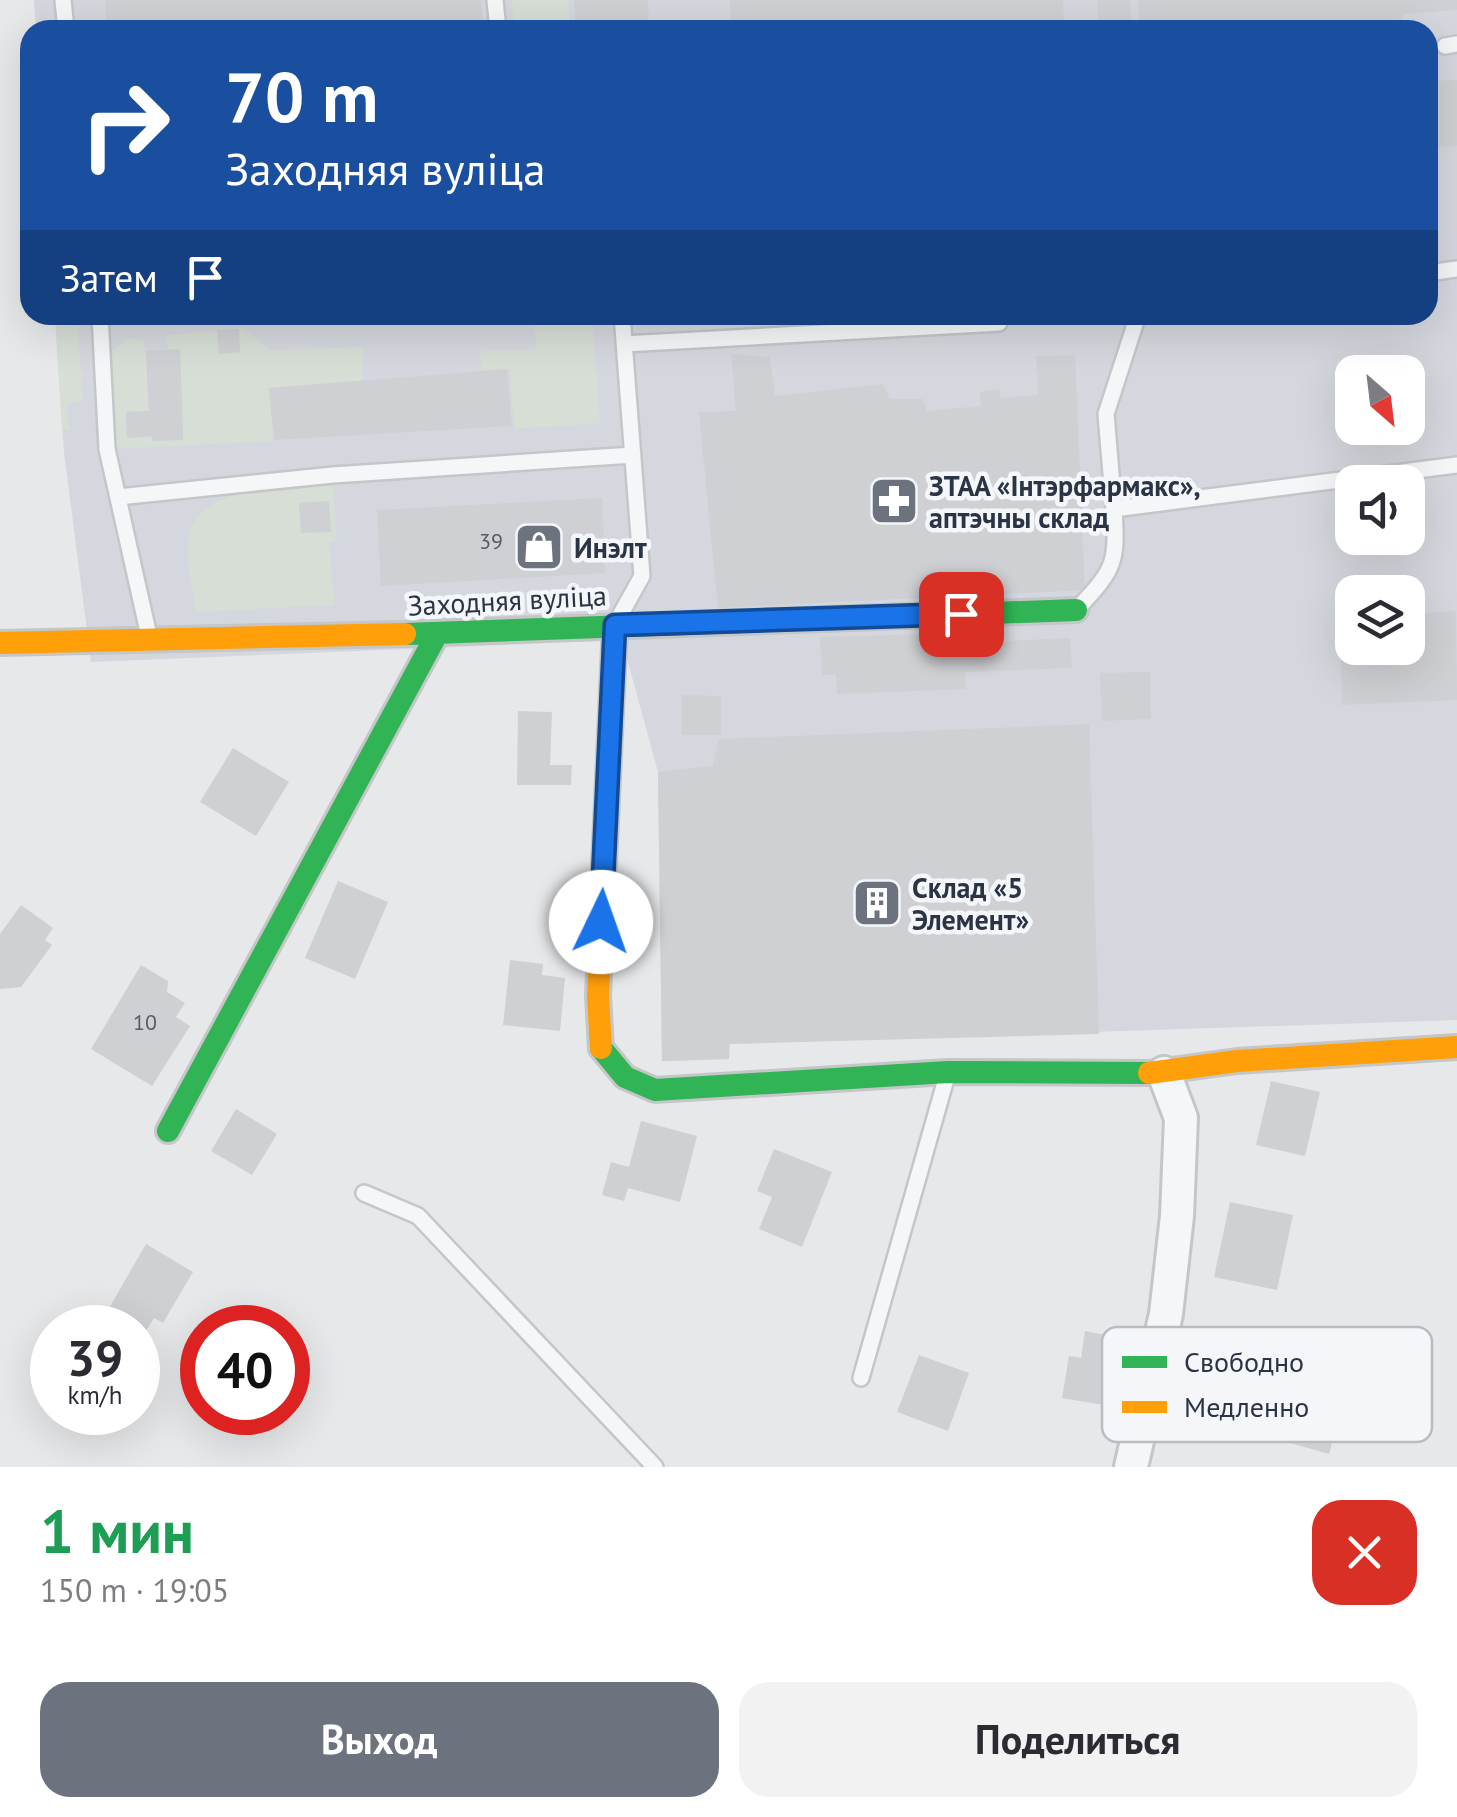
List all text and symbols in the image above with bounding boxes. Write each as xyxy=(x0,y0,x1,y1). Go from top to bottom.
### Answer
text: 70 m xyxy=(225,51,378,141)
icon: right xyxy=(60,60,190,190)
text: Заходняя вуліца xyxy=(225,139,546,197)
icon: arrive xyxy=(178,250,233,305)
text: Затем xyxy=(60,253,158,302)
north arrow xyxy=(1335,355,1425,445)
map controls xyxy=(1335,355,1425,665)
button: sound xyxy=(1335,465,1425,555)
place label: ЗТАА «Інтэрфармакс», аптэчны склад xyxy=(929,467,1201,536)
pharmacy icon: ЗТАА «Інтэрфармакс», аптэчны склад xyxy=(868,475,920,527)
shop icon: Инэлт xyxy=(513,521,565,573)
house number: 39 xyxy=(479,527,503,555)
place label: Инэлт xyxy=(574,529,647,566)
pin xyxy=(919,572,1004,657)
button: layers xyxy=(1335,575,1425,665)
street label: Заходняя вуліца xyxy=(406,576,608,624)
icon: arrive xyxy=(934,587,989,642)
place label: Склад «5 Элемент» xyxy=(912,869,1029,938)
position arrow xyxy=(549,870,653,974)
building icon: Склад «5 Элемент» xyxy=(851,877,903,929)
house number: 10 xyxy=(133,1008,157,1036)
speed limit sign: 40 xyxy=(180,1305,310,1435)
text: 39 xyxy=(67,1325,123,1390)
legend xyxy=(1102,1327,1432,1442)
text: Свободно xyxy=(1184,1343,1304,1380)
text: km/h xyxy=(68,1379,122,1411)
text: Медленно xyxy=(1184,1388,1309,1425)
text: 1 мин xyxy=(40,1492,194,1570)
button: close xyxy=(1312,1500,1417,1605)
text: 150 m · 19:05 xyxy=(40,1569,229,1611)
button: Выход xyxy=(40,1682,719,1797)
button: Поделиться xyxy=(739,1682,1417,1797)

